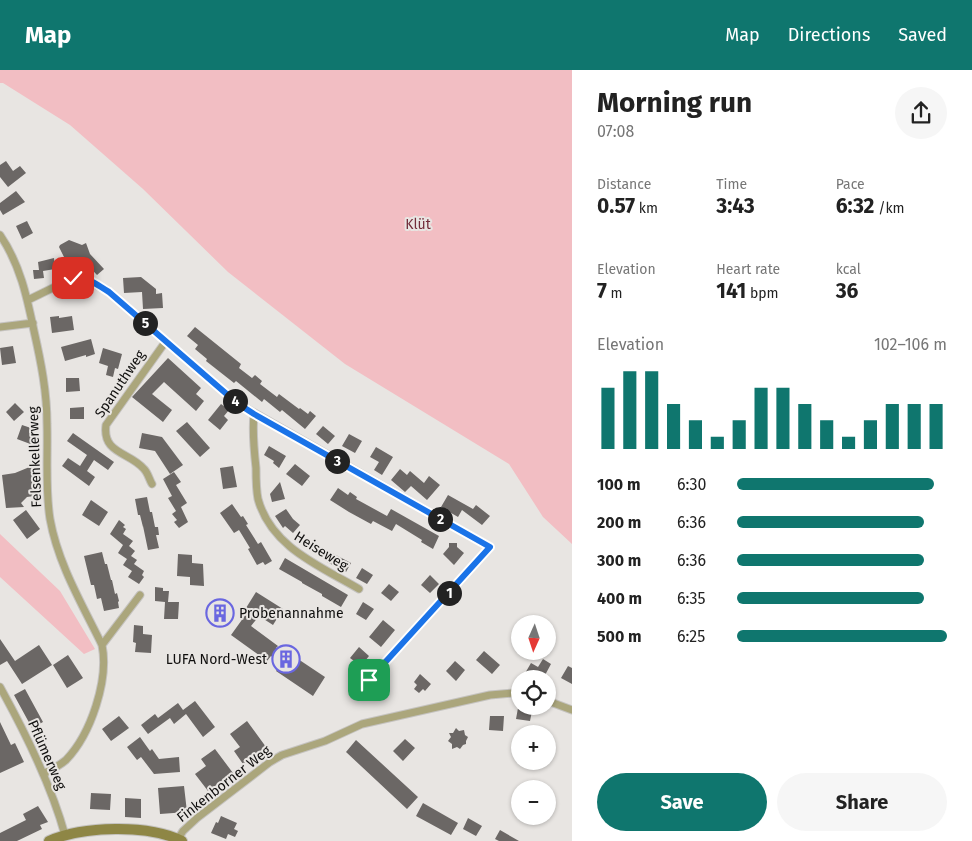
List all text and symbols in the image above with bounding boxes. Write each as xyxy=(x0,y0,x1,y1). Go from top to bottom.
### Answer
text: Map xyxy=(25,21,71,49)
text: Map xyxy=(725,24,760,46)
text: Directions xyxy=(788,24,870,46)
text: Saved xyxy=(898,24,947,46)
text: Morning run xyxy=(597,86,752,119)
button: share xyxy=(895,87,947,139)
text: 07:08 xyxy=(597,122,634,141)
text: Distance xyxy=(597,176,651,193)
text: Time xyxy=(716,176,747,193)
text: Pace xyxy=(836,176,865,193)
text: 0.57 xyxy=(597,193,635,219)
text: 3:43 xyxy=(716,193,755,219)
text: 6:32 xyxy=(836,193,874,219)
text: km xyxy=(635,200,658,217)
text: /km xyxy=(874,200,905,217)
park label: Klüt xyxy=(405,216,432,233)
pin xyxy=(52,257,94,299)
text: Elevation xyxy=(597,261,656,278)
text: Heart rate xyxy=(716,261,780,278)
text: kcal xyxy=(836,261,861,278)
icon: check xyxy=(59,264,87,292)
text: 7 xyxy=(597,278,607,304)
text: 141 xyxy=(716,278,746,304)
text: 36 xyxy=(836,278,858,304)
text: m xyxy=(607,285,623,302)
text: bpm xyxy=(746,285,779,302)
pin: 5 xyxy=(132,310,158,336)
text: 5 xyxy=(142,315,149,332)
text: Elevation xyxy=(597,335,664,354)
text: 102–106 m xyxy=(874,335,947,354)
street label: Spanuthweg xyxy=(91,346,149,421)
pin: 4 xyxy=(222,388,248,414)
text: 4 xyxy=(232,393,239,410)
street label: Felsenkellerweg xyxy=(25,405,45,508)
pin: 3 xyxy=(324,448,350,474)
text: 3 xyxy=(334,453,341,470)
text: 100 m xyxy=(597,475,640,494)
text: 6:30 xyxy=(677,475,706,494)
pin: 2 xyxy=(428,506,452,532)
text: 2 xyxy=(437,511,444,528)
text: 200 m xyxy=(597,513,641,532)
text: 6:36 xyxy=(677,513,706,532)
street label: Heiseweg xyxy=(291,528,352,575)
text: 300 m xyxy=(597,551,641,570)
text: 6:36 xyxy=(677,551,706,570)
pin: 1 xyxy=(436,580,462,606)
text: 1 xyxy=(446,585,453,602)
text: 400 m xyxy=(597,589,642,608)
text: 6:35 xyxy=(677,589,706,608)
building icon: Probenannahme xyxy=(205,598,235,628)
place label: Probenannahme xyxy=(239,605,344,622)
north arrow xyxy=(511,615,556,660)
map controls xyxy=(511,615,556,825)
text: 500 m xyxy=(597,627,642,646)
text: 6:25 xyxy=(677,627,705,646)
building icon: LUFA Nord-West xyxy=(271,644,301,674)
place label: LUFA Nord-West xyxy=(166,651,268,668)
pin xyxy=(348,659,390,701)
icon: arrive xyxy=(355,666,383,694)
button: locate xyxy=(511,670,556,715)
street label: Pflümerweg xyxy=(24,718,70,793)
button: + xyxy=(511,725,556,770)
street label: Finkenborner Weg xyxy=(174,742,275,826)
button: Save xyxy=(597,773,767,831)
button: Share xyxy=(777,773,947,831)
button: − xyxy=(511,780,556,825)

